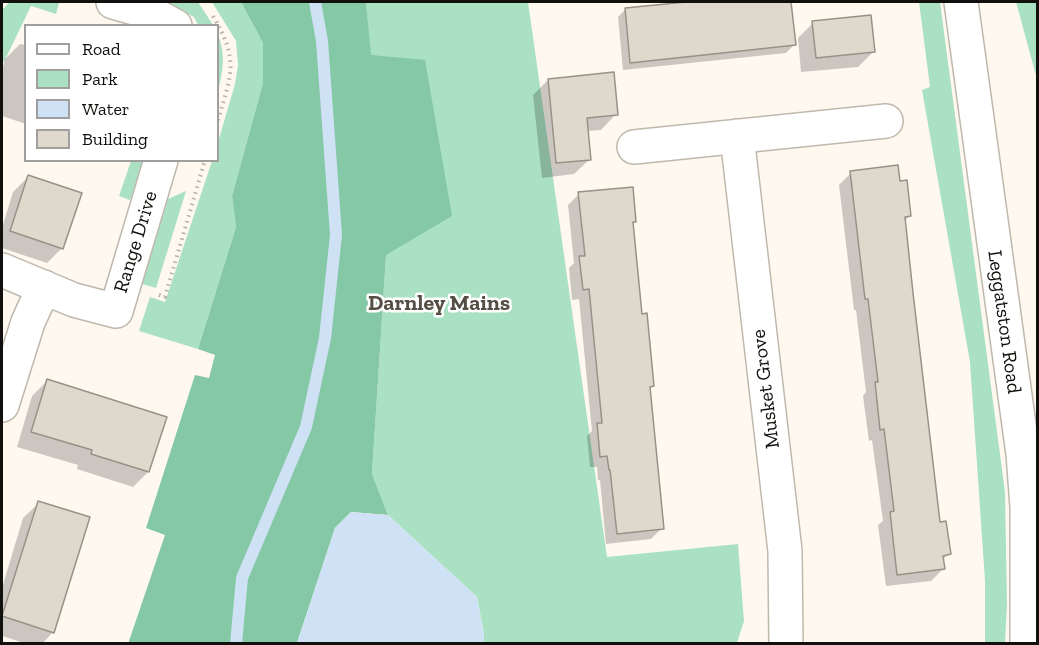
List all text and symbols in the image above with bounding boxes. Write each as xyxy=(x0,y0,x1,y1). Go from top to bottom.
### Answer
legend xyxy=(24,24,219,162)
text: Road xyxy=(82,38,121,60)
text: Park xyxy=(82,68,118,90)
text: Water xyxy=(82,98,129,120)
text: Building xyxy=(82,128,148,150)
street label: Range Drive xyxy=(109,188,163,296)
street label: Leggatston Road xyxy=(982,249,1026,395)
district label: Darnley Mains xyxy=(368,291,510,317)
street label: Musket Grove xyxy=(747,328,785,450)

